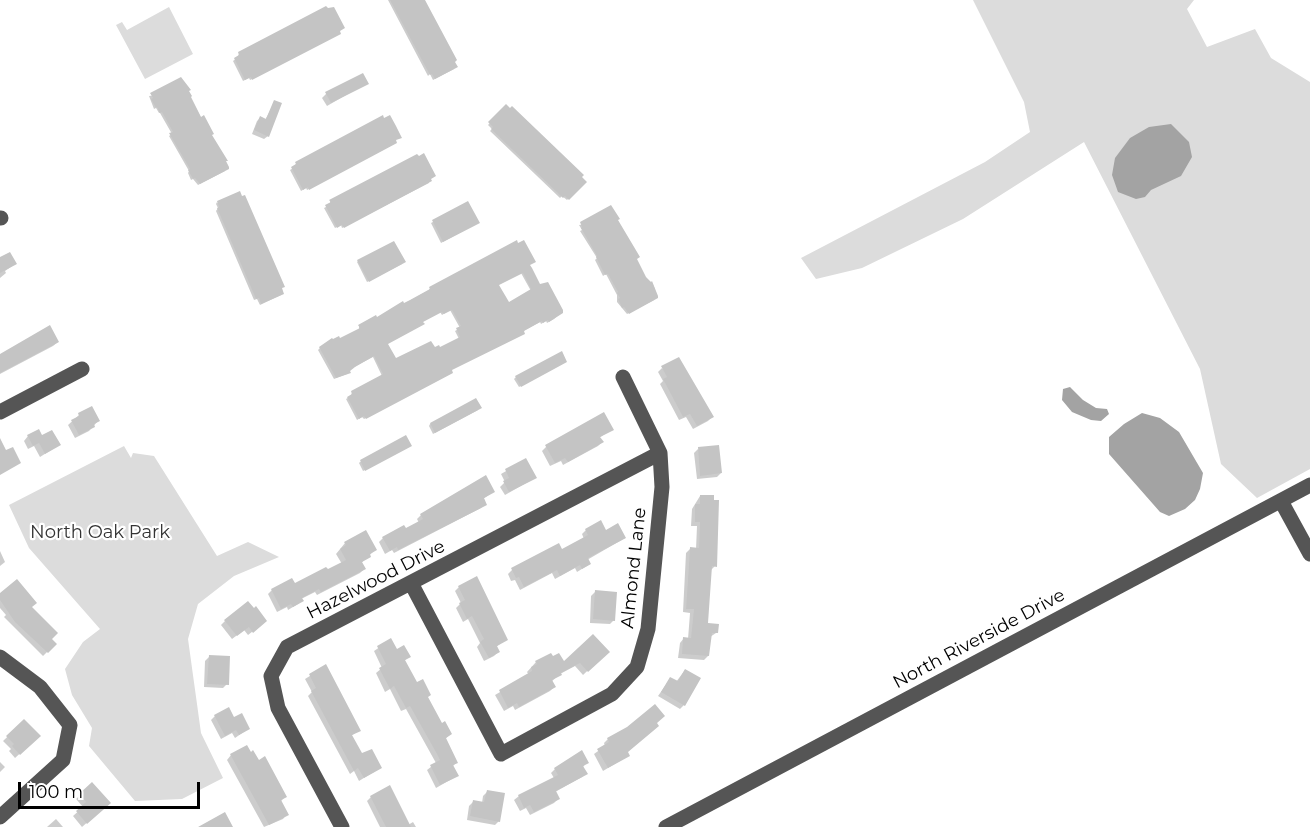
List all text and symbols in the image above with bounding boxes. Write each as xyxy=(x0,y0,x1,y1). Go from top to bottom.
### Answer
street label: Almond Lane xyxy=(617,506,651,630)
park label: North Oak Park xyxy=(30,522,170,544)
street label: Hazelwood Drive xyxy=(303,536,449,624)
street label: North Riverside Drive xyxy=(889,584,1069,694)
scale bar xyxy=(21,770,202,808)
text: 100 m xyxy=(29,781,83,803)

